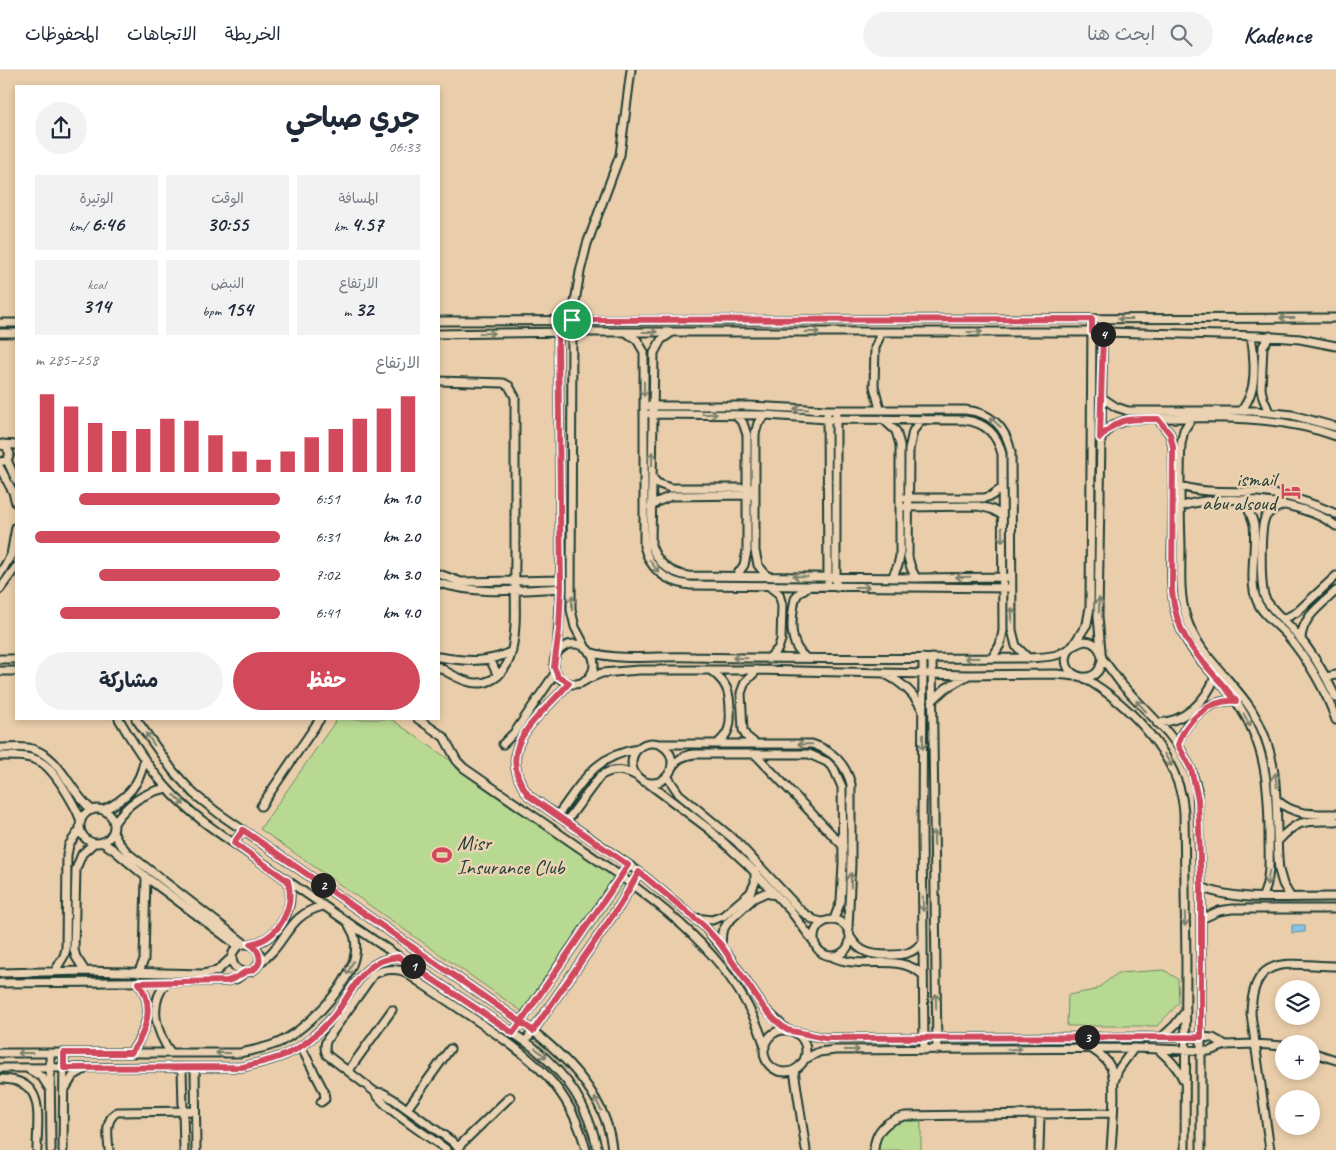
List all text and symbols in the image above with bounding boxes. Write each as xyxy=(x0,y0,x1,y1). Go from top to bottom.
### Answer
search box xyxy=(863,12,1213,57)
text: Kadence xyxy=(1243,20,1311,50)
icon: search xyxy=(1167,21,1195,49)
text: ابحث هنا xyxy=(1087,22,1155,46)
text: المحفوظات xyxy=(25,23,99,45)
text: الاتجاهات xyxy=(127,23,197,45)
text: الخريطة xyxy=(225,23,281,45)
text: جري صباحي xyxy=(285,100,420,135)
button: share xyxy=(35,102,87,154)
text: 06:33 xyxy=(388,137,420,157)
text: الوتيرة xyxy=(80,190,113,207)
text: الوقت xyxy=(211,190,244,207)
text: المسافة xyxy=(339,190,378,207)
text: 6:46 xyxy=(91,211,124,237)
text: 30:55 xyxy=(207,211,248,237)
text: 4.57 xyxy=(351,211,383,237)
text: /km xyxy=(69,218,91,235)
text: km xyxy=(334,218,351,235)
text: النبض xyxy=(211,275,244,292)
text: الارتفاع xyxy=(339,275,378,292)
text: kcal xyxy=(87,276,106,293)
text: 314 xyxy=(82,293,111,319)
text: 154 xyxy=(225,296,253,322)
text: 32 xyxy=(355,296,374,322)
pin xyxy=(551,299,593,341)
text: bpm xyxy=(202,303,225,320)
text: m xyxy=(343,303,355,320)
icon: arrive xyxy=(558,306,586,334)
one-way arrow xyxy=(1280,313,1296,323)
one-way arrow xyxy=(1117,314,1133,323)
pin: 4 xyxy=(1090,322,1116,346)
text: 4 xyxy=(1100,326,1107,343)
one-way arrow xyxy=(642,327,658,337)
one-way arrow xyxy=(804,327,820,337)
one-way arrow xyxy=(966,327,983,337)
one-way arrow xyxy=(479,328,495,338)
text: 258–285 m xyxy=(35,350,98,370)
text: الارتفاع xyxy=(375,353,420,373)
one-way arrow xyxy=(639,380,649,396)
one-way arrow xyxy=(794,404,810,413)
one-way arrow xyxy=(702,410,718,419)
one-way arrow xyxy=(989,417,1002,428)
one-way arrow xyxy=(647,451,657,467)
place label: ismail abu alsoud xyxy=(1202,466,1280,516)
hotel icon: ismail abu alsoud xyxy=(1280,480,1302,502)
text: 6:51 xyxy=(315,489,340,509)
text: 1.0 km xyxy=(383,489,420,509)
one-way arrow xyxy=(998,526,1007,542)
text: 6:31 xyxy=(315,527,340,547)
text: 2.0 km xyxy=(383,527,420,547)
one-way arrow xyxy=(648,559,659,572)
text: 7:02 xyxy=(315,565,340,585)
text: 3.0 km xyxy=(383,565,420,585)
one-way arrow xyxy=(792,571,808,581)
one-way arrow xyxy=(955,572,971,582)
one-way arrow xyxy=(854,582,870,592)
one-way arrow xyxy=(567,595,577,611)
one-way arrow xyxy=(1094,597,1103,613)
text: 6:41 xyxy=(315,603,340,623)
text: 4.0 km xyxy=(383,603,420,623)
one-way arrow xyxy=(1007,607,1017,624)
button: مشاركة xyxy=(35,652,223,710)
button: حفظ xyxy=(233,652,420,710)
one-way arrow xyxy=(732,653,748,663)
one-way arrow xyxy=(964,653,980,663)
one-way arrow xyxy=(1135,700,1147,713)
one-way arrow xyxy=(1242,712,1252,727)
one-way arrow xyxy=(145,732,155,746)
one-way arrow xyxy=(918,734,928,750)
one-way arrow xyxy=(797,739,813,749)
one-way arrow xyxy=(1163,753,1173,767)
one-way arrow xyxy=(1271,773,1281,789)
one-way arrow xyxy=(172,794,185,806)
place label: Misr Insurance Club xyxy=(457,830,566,880)
one-way arrow xyxy=(929,831,939,847)
sports icon: Misr Insurance Club xyxy=(431,844,453,866)
one-way arrow xyxy=(1263,870,1273,886)
pin: 2 xyxy=(310,872,336,898)
one-way arrow xyxy=(846,872,856,888)
text: 2 xyxy=(320,877,327,894)
one-way arrow xyxy=(918,896,928,912)
one-way arrow xyxy=(1180,911,1190,927)
pin: 1 xyxy=(400,954,426,978)
text: 1 xyxy=(410,958,417,975)
one-way arrow xyxy=(344,960,354,975)
map controls xyxy=(1275,980,1320,1135)
button: layers xyxy=(1275,980,1320,1025)
one-way arrow xyxy=(931,993,941,1010)
pin: 3 xyxy=(1074,1024,1100,1050)
text: 3 xyxy=(1084,1029,1091,1046)
button: + xyxy=(1275,1035,1320,1080)
one-way arrow xyxy=(1006,1044,1022,1054)
one-way arrow xyxy=(843,1045,859,1055)
one-way arrow xyxy=(534,1047,547,1058)
one-way arrow xyxy=(17,1048,34,1058)
one-way arrow xyxy=(215,1048,231,1058)
button: − xyxy=(1275,1090,1320,1135)
one-way arrow xyxy=(593,1096,603,1111)

